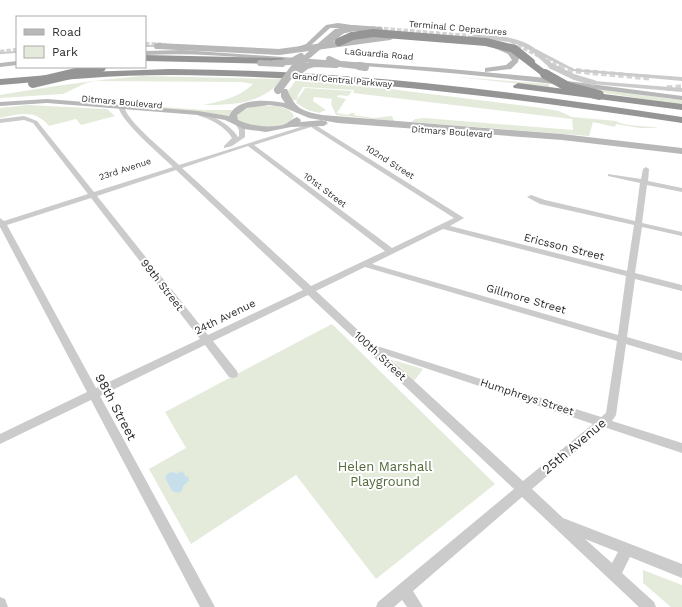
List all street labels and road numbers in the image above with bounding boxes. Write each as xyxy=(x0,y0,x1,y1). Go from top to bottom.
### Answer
street label: Terminal C Departures xyxy=(409,19,508,37)
street label: LaGuardia Road xyxy=(344,46,414,62)
street label: Grand Central Parkway xyxy=(292,71,393,89)
street label: Ditmars Boulevard xyxy=(81,93,163,111)
street label: Ditmars Boulevard xyxy=(411,124,493,140)
street label: 102nd Street xyxy=(364,143,416,181)
street label: 23rd Avenue xyxy=(98,156,152,182)
street label: 101st Street xyxy=(302,171,349,210)
street label: Ericsson Street xyxy=(522,231,606,263)
street label: 99th Street xyxy=(138,257,186,314)
street label: Gillmore Street xyxy=(485,281,568,317)
street label: 24th Avenue xyxy=(192,297,258,337)
street label: 100th Street xyxy=(351,329,409,384)
street label: 98th Street xyxy=(92,371,140,443)
street label: Humphreys Street xyxy=(479,376,576,418)
street label: 25th Avenue xyxy=(539,415,609,477)

